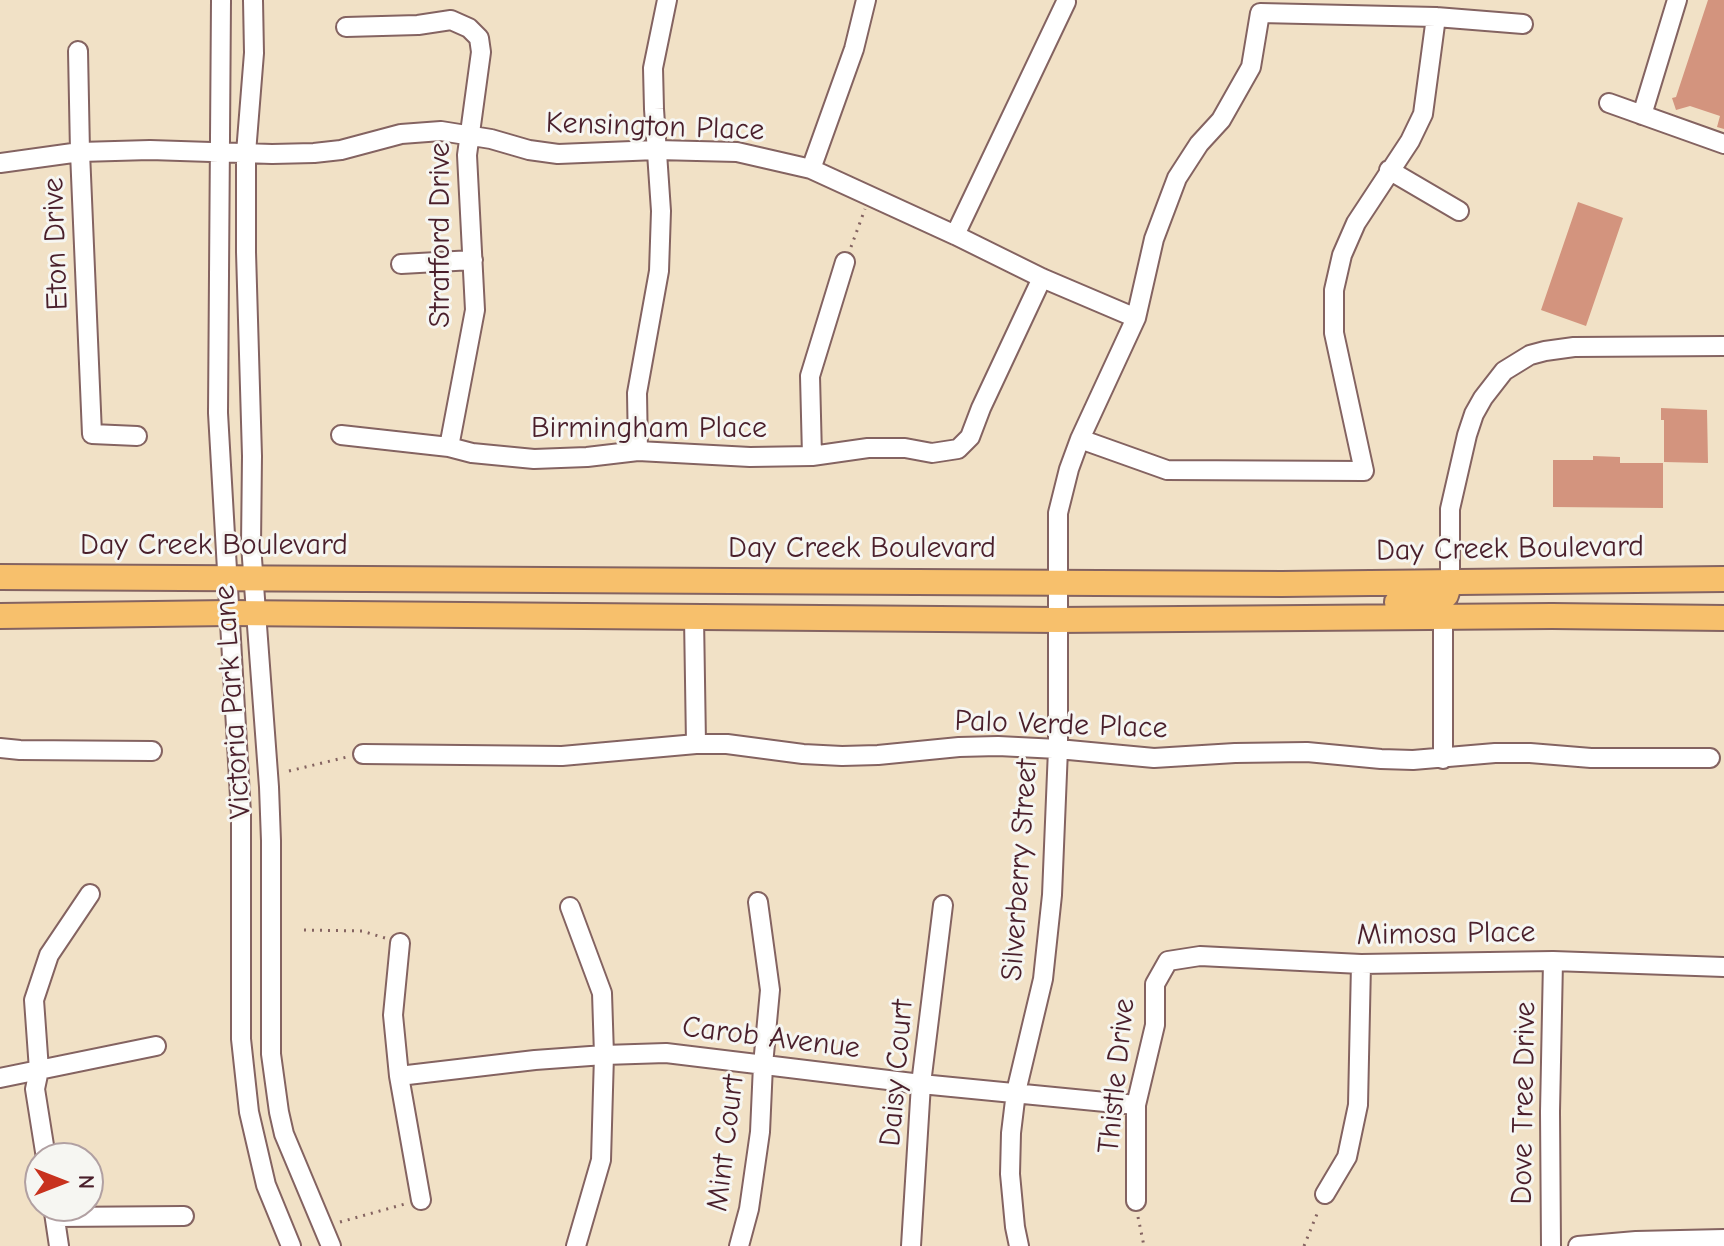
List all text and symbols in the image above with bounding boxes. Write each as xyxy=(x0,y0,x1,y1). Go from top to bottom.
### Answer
street label: Kensington Place xyxy=(545,105,765,149)
street label: Stratford Drive xyxy=(423,142,459,328)
street label: Eton Drive xyxy=(36,177,76,311)
street label: Birmingham Place xyxy=(531,411,767,447)
street label: Day Creek Boulevard xyxy=(80,528,348,564)
street label: Day Creek Boulevard xyxy=(1376,529,1644,569)
street label: Day Creek Boulevard xyxy=(728,531,996,567)
street label: Victoria Park Lane xyxy=(207,584,259,820)
street label: Palo Verde Place xyxy=(954,703,1168,747)
street label: Silverberry Street xyxy=(994,758,1046,982)
street label: Mimosa Place xyxy=(1356,914,1536,954)
street label: Thistle Drive xyxy=(1091,997,1143,1155)
street label: Daisy Court xyxy=(873,998,921,1148)
street label: Dove Tree Drive xyxy=(1504,1001,1544,1205)
street label: Carob Avenue xyxy=(680,1009,862,1067)
street label: Mint Court xyxy=(700,1073,752,1213)
north arrow xyxy=(24,1142,104,1222)
text: N xyxy=(73,1175,99,1189)

